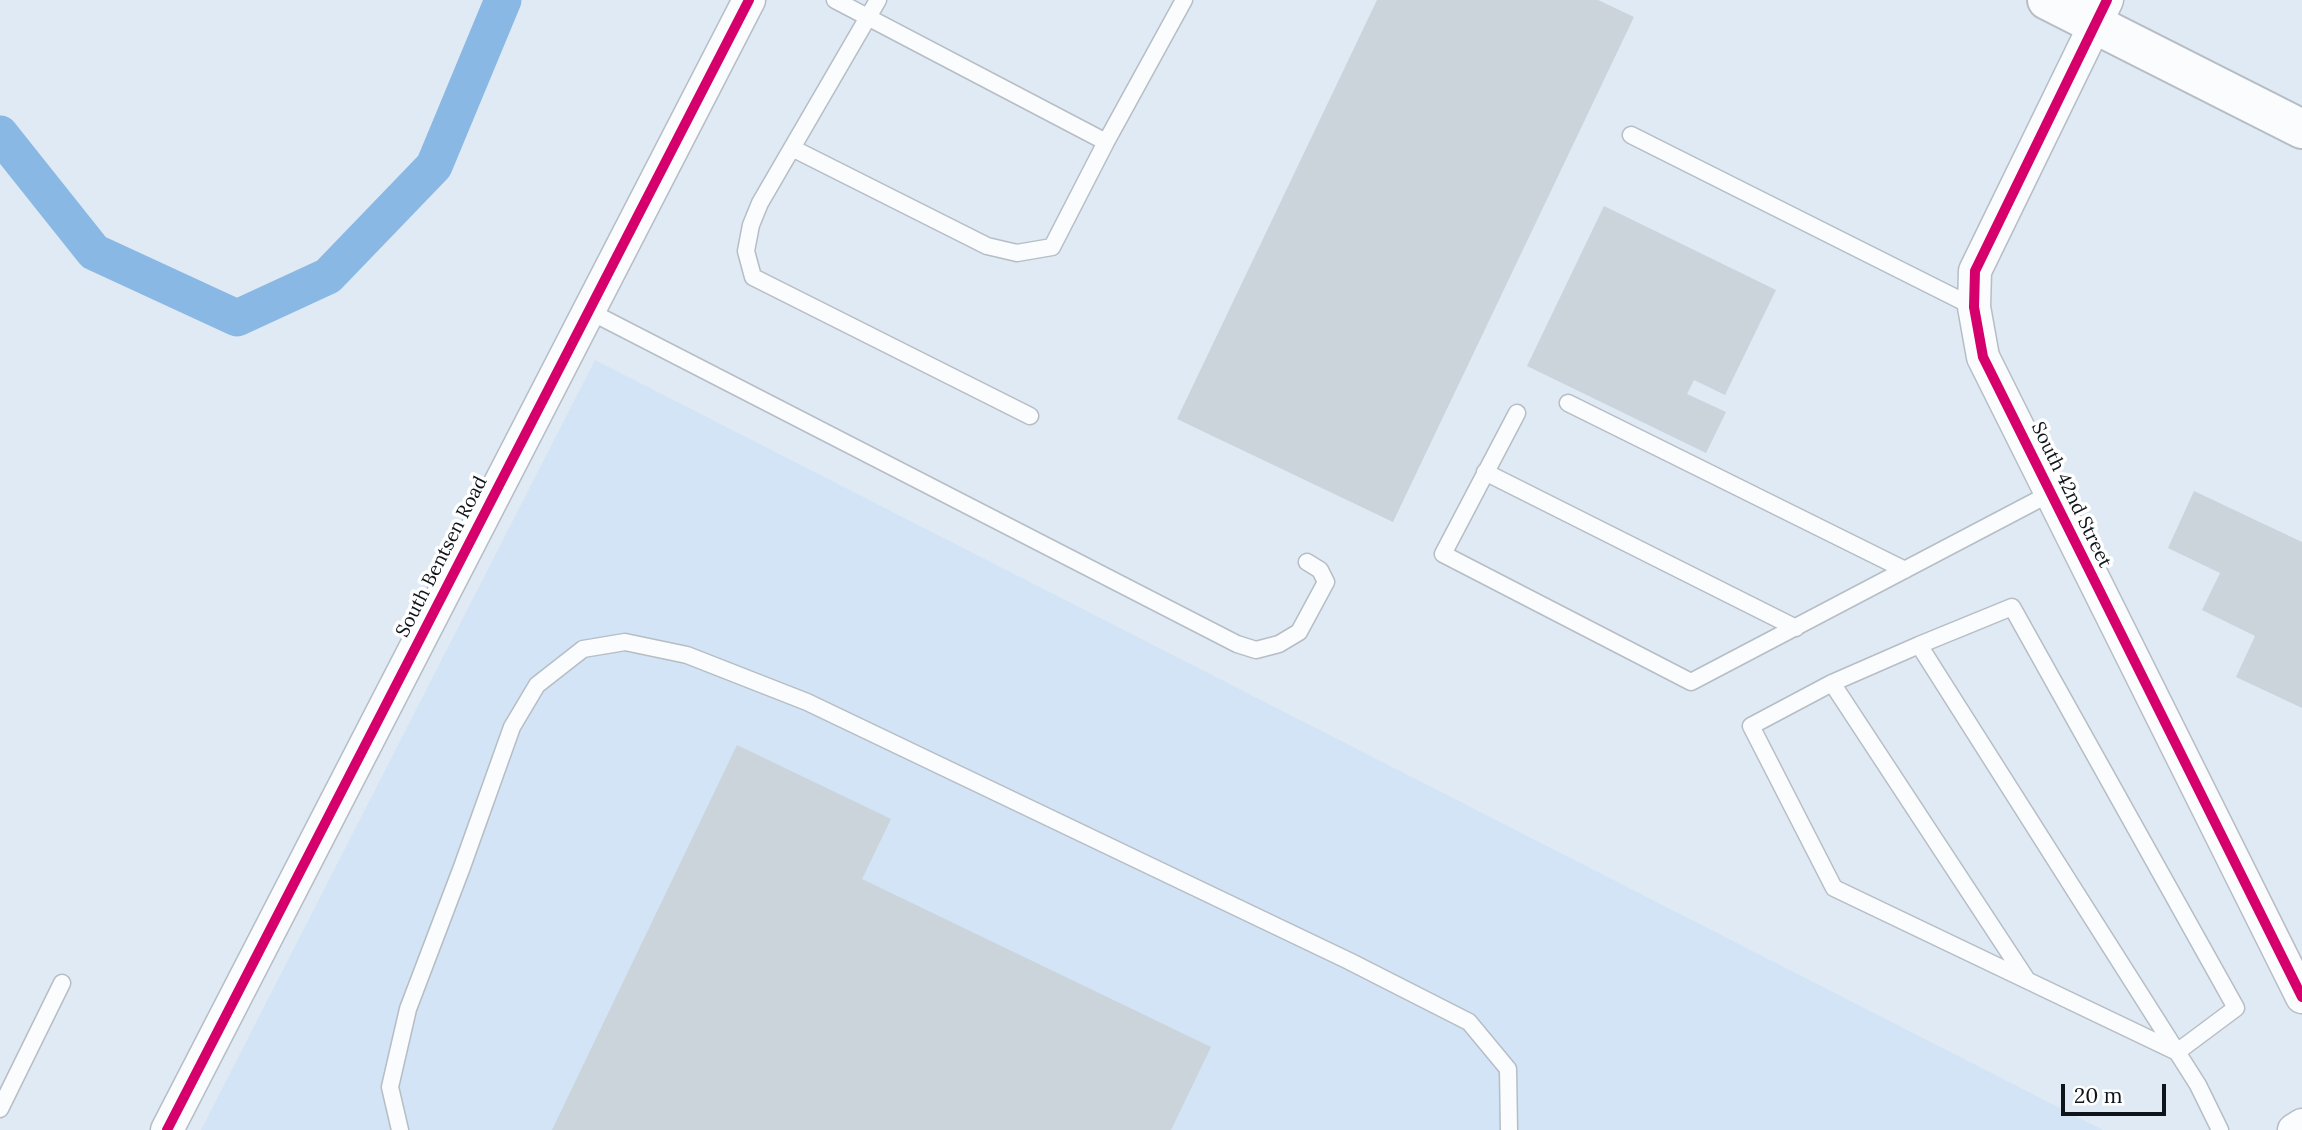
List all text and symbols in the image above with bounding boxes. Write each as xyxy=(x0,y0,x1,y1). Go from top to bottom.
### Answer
street label: South 42nd Street xyxy=(2026,418,2116,572)
street label: South Bentsen Road xyxy=(392,473,492,641)
scale bar xyxy=(2064,1070,2169,1114)
text: 20 m xyxy=(2074,1082,2123,1109)

